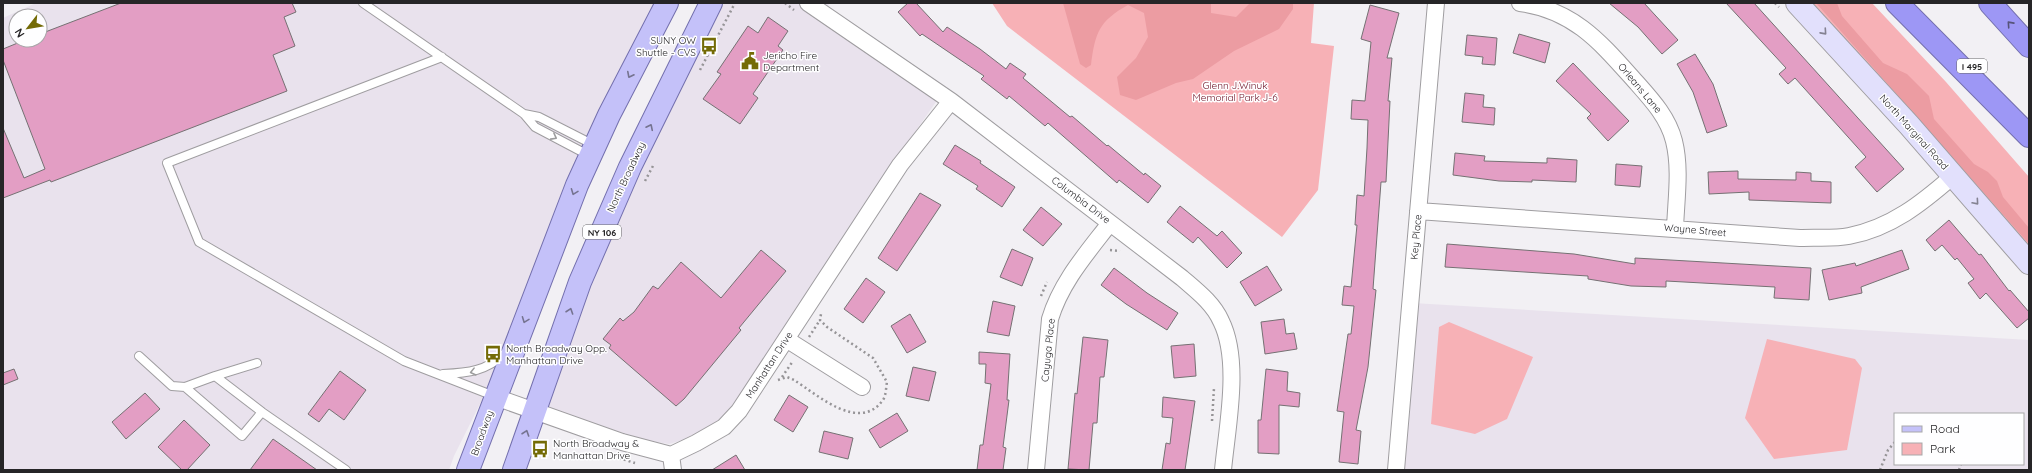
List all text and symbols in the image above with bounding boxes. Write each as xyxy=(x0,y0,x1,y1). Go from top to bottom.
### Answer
north arrow xyxy=(8,8,48,48)
one-way arrow xyxy=(2007,22,2014,29)
text: N xyxy=(11,26,28,40)
one-way arrow xyxy=(1819,27,1826,35)
place label: SUNY OW Shuttle - CVS xyxy=(636,34,696,59)
bus stop icon: SUNY OW Shuttle - CVS xyxy=(699,36,719,56)
place label: Jericho Fire Department xyxy=(763,49,820,74)
public building icon: Jericho Fire Department xyxy=(740,51,760,71)
road number: I 495 xyxy=(1957,59,1987,73)
street label: Orleans Lane xyxy=(1615,60,1665,116)
one-way arrow xyxy=(627,71,634,78)
park label: Glenn J.Winuk Memorial Park J-6 xyxy=(1192,79,1278,104)
street label: North Marginal Road xyxy=(1877,92,1951,172)
one-way arrow xyxy=(645,124,653,132)
one-way arrow xyxy=(550,132,557,140)
street label: North Broadway xyxy=(604,140,648,214)
street label: Columbia Drive xyxy=(1049,174,1113,227)
one-way arrow xyxy=(570,189,578,196)
one-way arrow xyxy=(1971,197,1978,204)
street label: Key Place xyxy=(1408,213,1424,260)
street label: Wayne Street xyxy=(1663,221,1727,239)
road number: NY 106 xyxy=(583,225,621,239)
one-way arrow xyxy=(565,307,573,314)
one-way arrow xyxy=(522,316,530,323)
street label: Cayuga Place xyxy=(1038,317,1058,383)
street label: Manhattan Drive xyxy=(743,329,796,401)
place label: North Broadway Opp. Manhattan Drive xyxy=(506,342,607,367)
bus stop icon: North Broadway Opp. Manhattan Drive xyxy=(483,344,503,364)
one-way arrow xyxy=(470,367,476,375)
street label: Broadway xyxy=(468,408,496,458)
legend xyxy=(1894,413,2024,465)
text: Road xyxy=(1930,421,1960,436)
one-way arrow xyxy=(522,430,530,437)
place label: North Broadway & Manhattan Drive xyxy=(553,437,639,462)
bus stop icon: North Broadway & Manhattan Drive xyxy=(530,439,550,459)
text: Park xyxy=(1930,441,1955,456)

